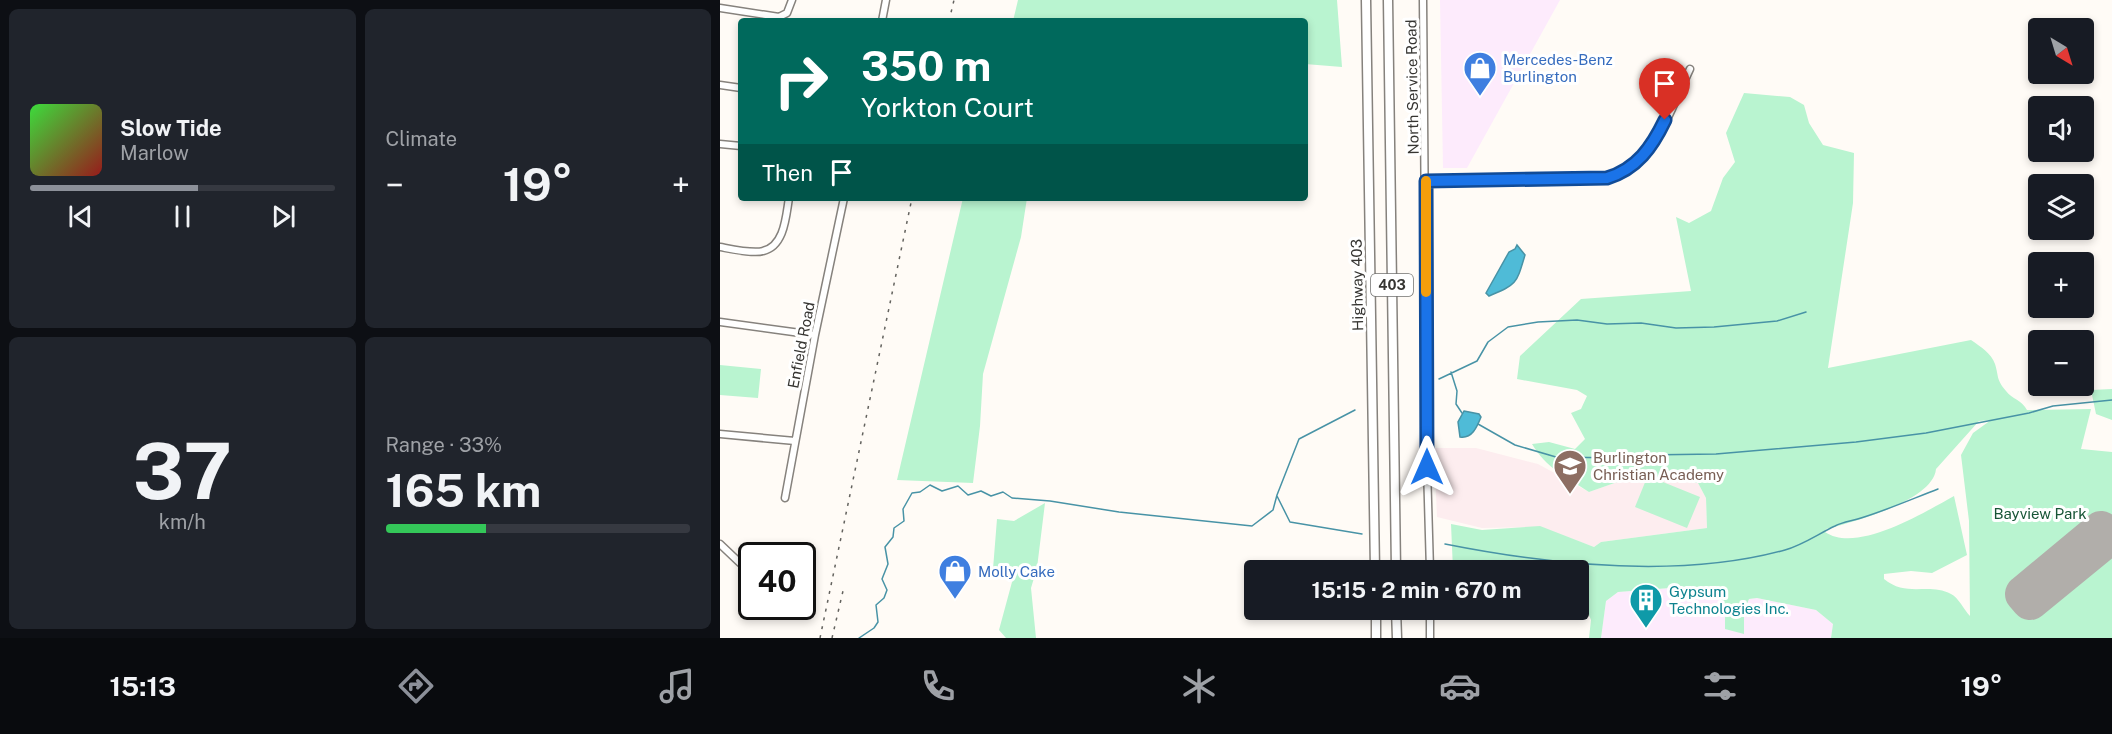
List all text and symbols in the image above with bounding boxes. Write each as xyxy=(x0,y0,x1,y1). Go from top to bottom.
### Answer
north arrow xyxy=(2028,18,2094,84)
map controls xyxy=(2028,18,2094,396)
street label: North Service Road xyxy=(1402,19,1422,155)
text: 350 m xyxy=(861,41,991,90)
icon: right xyxy=(762,42,840,120)
shop icon: Mercedes-Benz Burlington xyxy=(1462,50,1498,97)
place label: Mercedes-Benz Burlington xyxy=(1503,51,1613,85)
pin xyxy=(1639,58,1690,120)
icon: arrive xyxy=(1648,67,1681,100)
text: Yorkton Court xyxy=(861,91,1034,123)
button: sound xyxy=(2028,96,2094,162)
text: Slow Tide xyxy=(120,115,222,141)
text: Climate xyxy=(386,127,457,151)
text: Marlow xyxy=(120,141,189,165)
icon: arrive xyxy=(825,156,858,189)
text: 19° xyxy=(503,158,573,211)
text: Then xyxy=(762,160,813,186)
text: − xyxy=(386,166,404,204)
text: + xyxy=(672,166,690,204)
button: layers xyxy=(2028,174,2094,240)
icon: previous xyxy=(64,200,97,233)
icon: pause xyxy=(166,200,199,233)
icon: next xyxy=(267,200,300,233)
street label: Highway 403 xyxy=(1348,239,1366,331)
button: + xyxy=(2028,252,2094,318)
road number: 403 xyxy=(1371,274,1413,296)
street label: Enfield Road xyxy=(784,300,818,390)
button: − xyxy=(2028,330,2094,396)
text: 37 xyxy=(133,425,232,517)
text: Range · 33% xyxy=(386,433,502,457)
position arrow xyxy=(1395,435,1459,499)
school or university icon: Burlington Christian Academy xyxy=(1552,448,1588,495)
place label: Burlington Christian Academy xyxy=(1593,449,1724,483)
text: 165 km xyxy=(386,464,541,517)
park label: Bayview Park xyxy=(1993,505,2087,522)
text: km/h xyxy=(159,510,206,534)
speed limit sign: 40 xyxy=(738,542,816,620)
shop icon: Molly Cake xyxy=(937,553,973,600)
place label: Molly Cake xyxy=(978,563,1055,580)
text: 15:15 · 2 min · 670 m xyxy=(1312,577,1521,603)
building icon: Gypsum Technologies Inc. xyxy=(1628,582,1664,629)
place label: Gypsum Technologies Inc. xyxy=(1669,583,1789,617)
icon: directions xyxy=(395,665,437,707)
icon: music xyxy=(656,665,698,707)
icon: phone xyxy=(917,665,959,707)
icon: climate xyxy=(1178,665,1220,707)
icon: car xyxy=(1439,665,1481,707)
icon: filters xyxy=(1699,665,1741,707)
text: 15:13 xyxy=(109,670,176,702)
text: 19° xyxy=(1960,670,2003,702)

